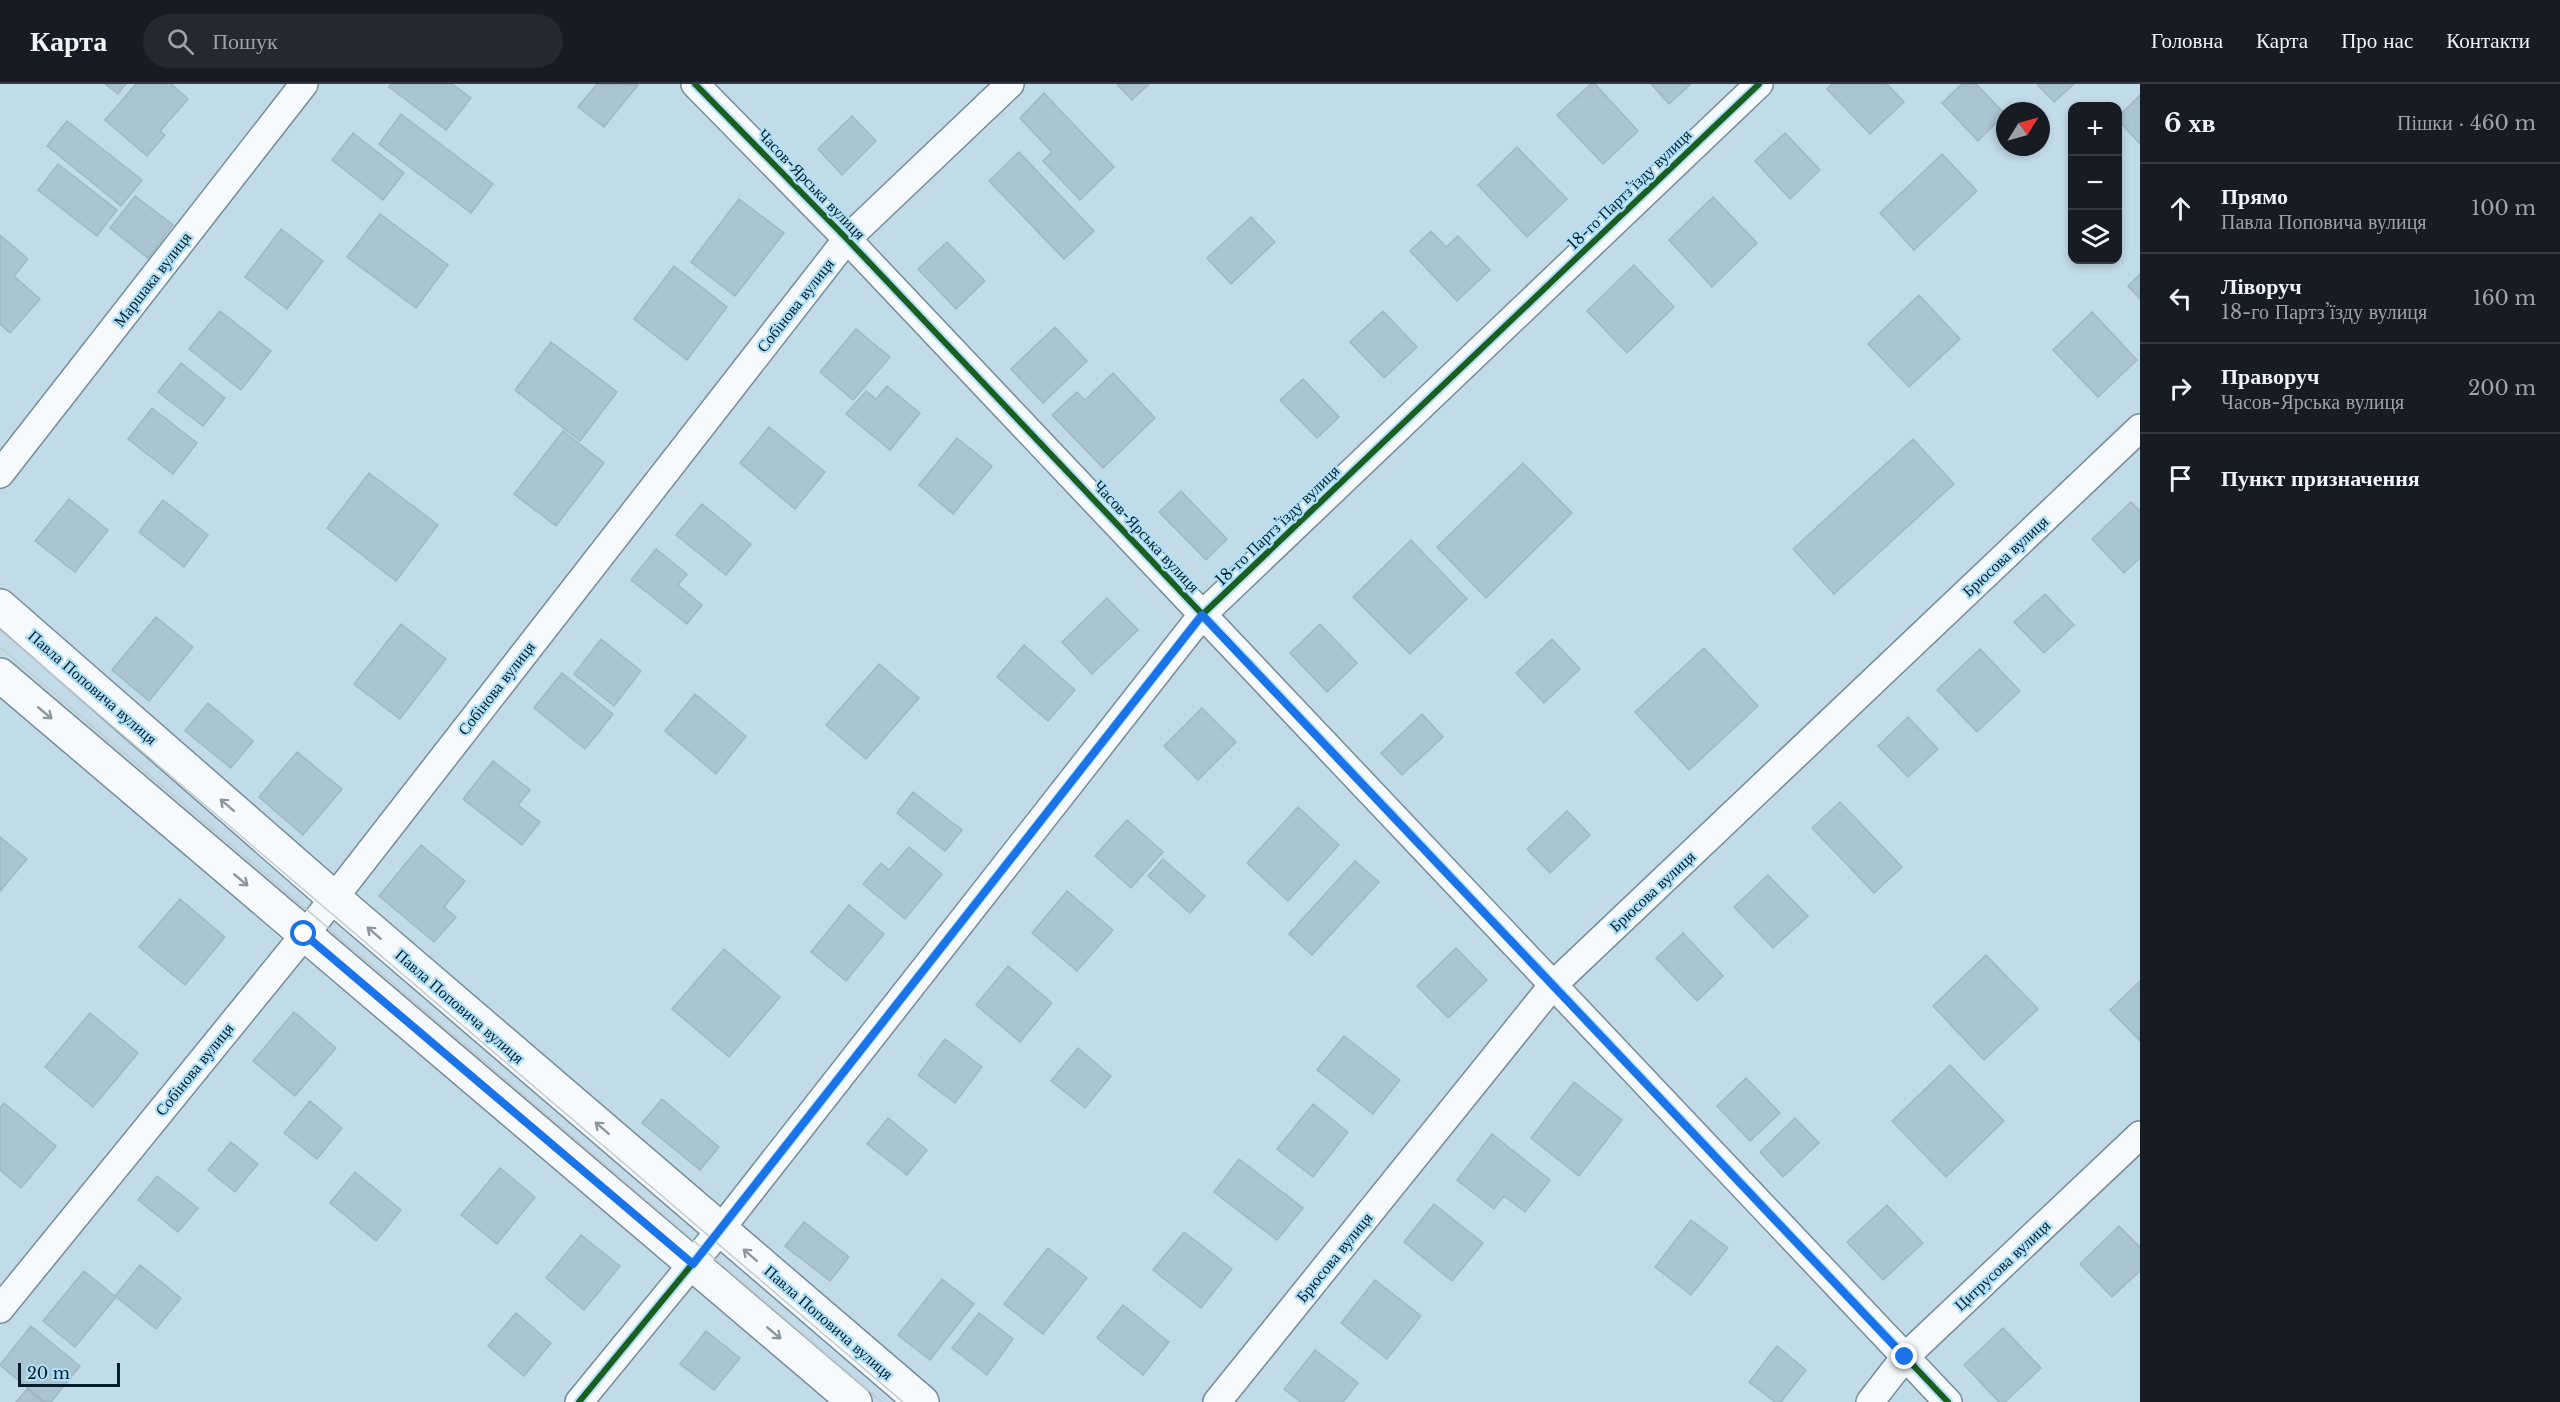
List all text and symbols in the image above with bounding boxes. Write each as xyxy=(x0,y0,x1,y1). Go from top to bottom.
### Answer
search box xyxy=(143,14,563,68)
text: Карта xyxy=(30,24,107,59)
icon: search xyxy=(164,25,197,58)
text: Пошук xyxy=(212,28,278,55)
text: Головна xyxy=(2151,28,2223,54)
text: Карта xyxy=(2256,28,2308,54)
text: Про нас xyxy=(2341,28,2413,54)
text: Контакти xyxy=(2446,28,2530,54)
north arrow xyxy=(1996,102,2050,156)
map controls xyxy=(2068,102,2122,264)
button: + xyxy=(2068,102,2122,156)
text: 6 хв xyxy=(2164,107,2215,139)
text: Пішки · 460 m xyxy=(2397,111,2536,135)
street label: Часов-Ярська вулиця xyxy=(754,124,871,244)
street label: 18-го Партз’їзду вулиця xyxy=(1563,124,1696,254)
button: − xyxy=(2068,156,2122,210)
text: Прямо xyxy=(2221,183,2288,210)
icon: ahead xyxy=(2164,192,2197,225)
text: 100 m xyxy=(2471,196,2536,220)
button: layers xyxy=(2068,210,2122,264)
text: Павла Поповича вулиця xyxy=(2221,210,2427,234)
street label: Маршака вулиця xyxy=(109,227,196,330)
street label: Собінова вулиця xyxy=(752,254,838,356)
text: Ліворуч xyxy=(2221,273,2302,300)
icon: left xyxy=(2164,282,2197,315)
text: 160 m xyxy=(2473,286,2536,310)
text: 18-го Партз’їзду вулиця xyxy=(2221,300,2427,324)
text: Праворуч xyxy=(2221,363,2319,390)
icon: right xyxy=(2164,372,2197,405)
text: 200 m xyxy=(2468,376,2536,400)
text: Часов-Ярська вулиця xyxy=(2221,390,2404,414)
street label: 18-го Партз’їзду вулиця xyxy=(1211,460,1344,590)
icon: arrive xyxy=(2164,462,2197,495)
text: Пункт призначення xyxy=(2221,465,2420,492)
street label: Часов-Ярська вулиця xyxy=(1090,476,1205,597)
street label: Брюсова вулиця xyxy=(1958,511,2053,601)
street label: Павла Поповича вулиця xyxy=(24,626,162,749)
street label: Собінова вулиця xyxy=(453,637,539,739)
one-way arrow xyxy=(37,706,53,719)
one-way arrow xyxy=(220,798,235,812)
street label: Брюсова вулиця xyxy=(1605,846,1700,936)
one-way arrow xyxy=(233,873,248,887)
route start xyxy=(290,920,316,946)
one-way arrow xyxy=(367,926,382,940)
street label: Павла Поповича вулиця xyxy=(391,945,529,1068)
street label: Собінова вулиця xyxy=(150,1018,238,1119)
one-way arrow xyxy=(595,1121,610,1135)
street label: Брюсова вулиця xyxy=(1292,1207,1377,1306)
street label: Цитрусова вулиця xyxy=(1950,1215,2055,1315)
one-way arrow xyxy=(742,1248,758,1261)
street label: Павла Поповича вулиця xyxy=(760,1261,898,1384)
one-way arrow xyxy=(766,1326,782,1339)
route end xyxy=(1891,1343,1917,1369)
scale bar xyxy=(18,1360,120,1388)
text: 20 m xyxy=(27,1363,70,1383)

